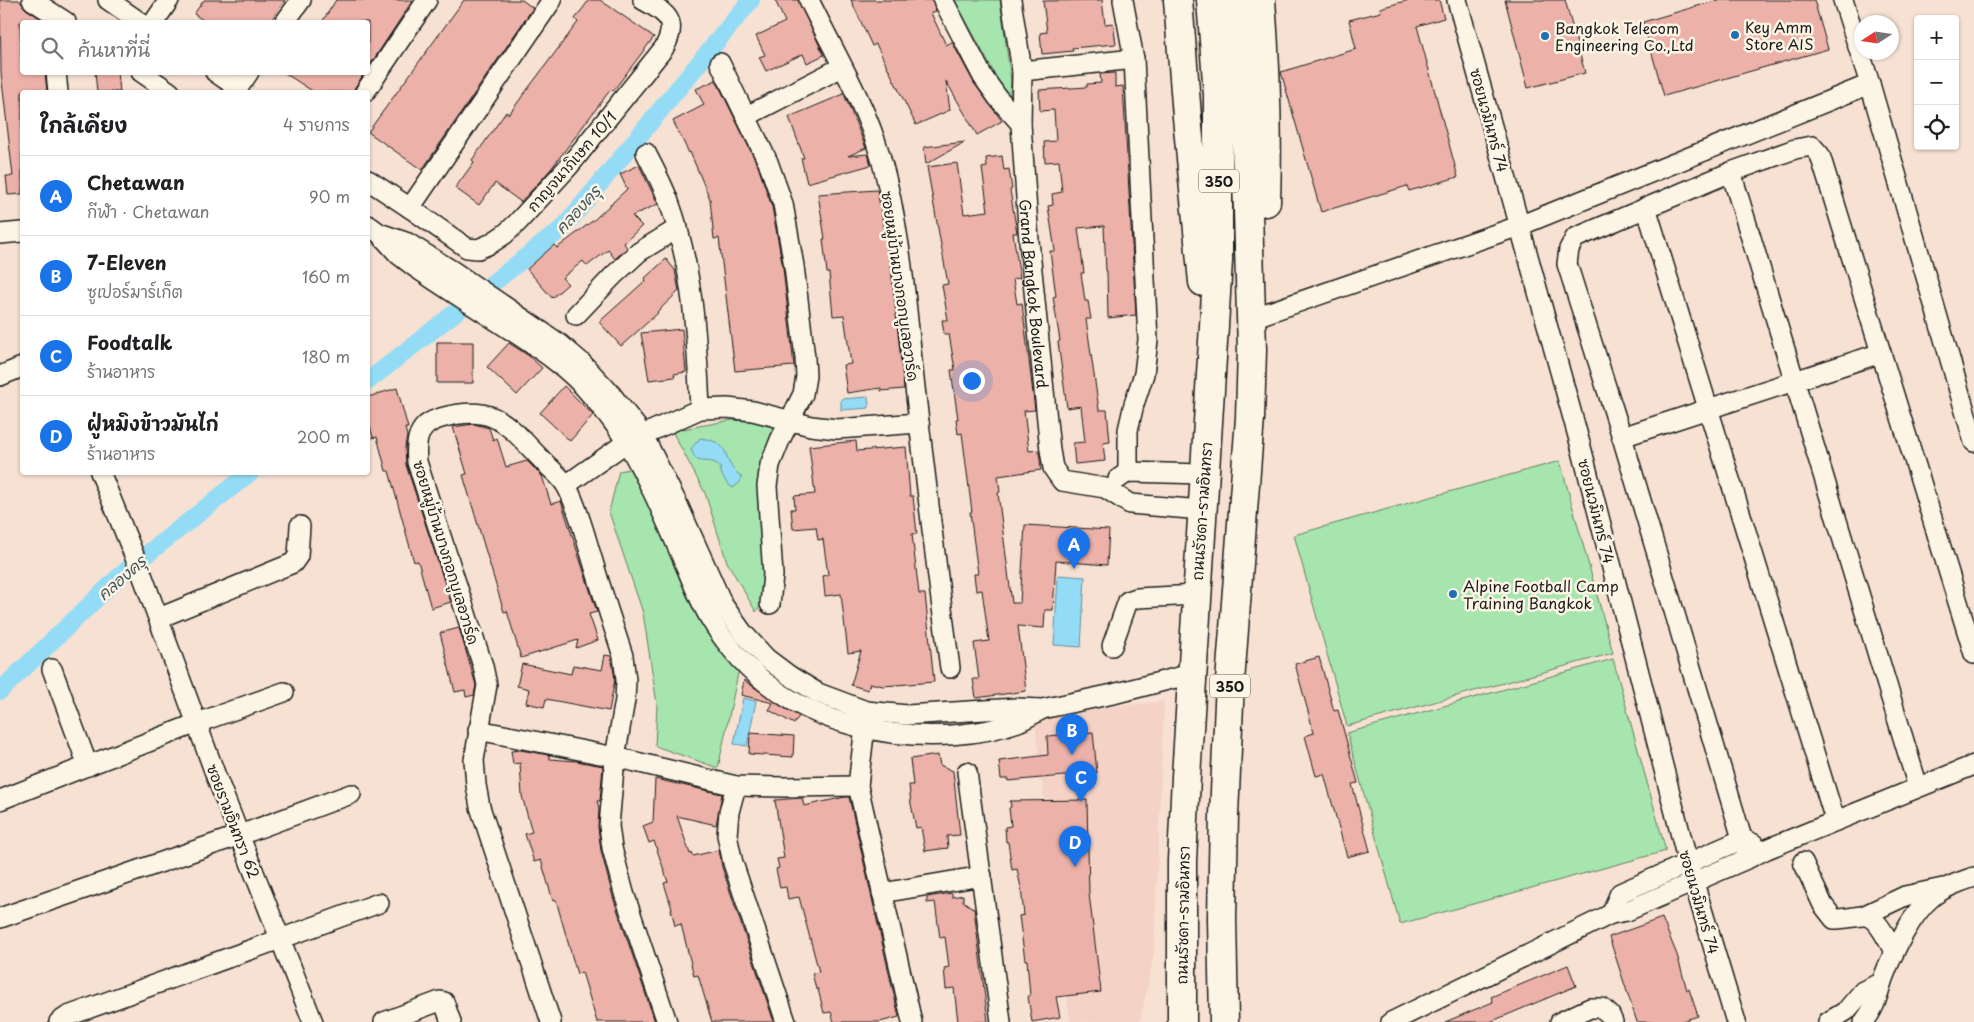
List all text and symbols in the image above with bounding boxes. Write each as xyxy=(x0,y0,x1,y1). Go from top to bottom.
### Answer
place label: Key Amm Store AIS xyxy=(1745,15,1814,55)
north arrow xyxy=(1854,15,1899,60)
map controls xyxy=(1914,15,1959,150)
button: + xyxy=(1914,15,1959,60)
place label: Bangkok Telecom Engineering Co.,Ltd xyxy=(1555,16,1694,56)
search box xyxy=(20,20,370,75)
marker: Key Amm Store AIS xyxy=(1729,29,1741,41)
marker: Bangkok Telecom Engineering Co.,Ltd xyxy=(1539,30,1551,42)
icon: search xyxy=(38,34,66,62)
text: ค้นหาที่นี่ xyxy=(78,35,150,63)
button: − xyxy=(1914,60,1959,105)
street label: ซอยนวมินทร์ 74 xyxy=(1465,65,1515,175)
button: locate xyxy=(1914,105,1959,150)
street label: กาญจนาภิเษก 10/1 xyxy=(521,106,621,216)
text: ใกล้เคียง xyxy=(40,108,127,140)
text: 4 รายการ xyxy=(283,112,350,136)
text: Chetawan xyxy=(87,168,185,196)
road number: 350 xyxy=(1199,170,1239,192)
water label: คลองครุ xyxy=(549,178,608,240)
text: A xyxy=(50,184,62,208)
text: 90 m xyxy=(309,184,350,208)
street label: ซอยหมู่บ้านบางกอกบูเลอวาร์ด xyxy=(875,189,926,383)
street label: Grand Bangkok Boulevard xyxy=(1015,198,1055,389)
text: กีฬา · Chetawan xyxy=(87,199,209,223)
text: 7-Eleven xyxy=(87,248,167,276)
text: B xyxy=(51,264,61,288)
text: 160 m xyxy=(302,264,350,288)
text: ซูเปอร์มาร์เก็ต xyxy=(87,279,183,303)
text: Foodtalk xyxy=(87,328,172,356)
text: C xyxy=(50,344,62,368)
text: 180 m xyxy=(302,344,350,368)
text: ร้านอาหาร xyxy=(87,359,156,383)
your location xyxy=(959,368,985,394)
text: ฝู่หมิงข้าวมันไก่ xyxy=(87,409,219,437)
text: D xyxy=(50,424,62,448)
text: 200 m xyxy=(297,424,350,448)
text: ร้านอาหาร xyxy=(87,441,156,465)
street label: ถนนรัชดา-รามอินทรา xyxy=(1185,441,1217,581)
street label: ซอยนวมินทร์ 74 xyxy=(1573,456,1621,566)
street label: ซอยหมู่บ้านบางกอกบูเลอวาร์ด xyxy=(407,457,486,647)
pin: A xyxy=(1058,528,1090,569)
water label: คลองครุ xyxy=(91,548,153,607)
place label: Alpine Football Camp Training Bangkok xyxy=(1463,574,1619,614)
marker: Alpine Football Camp Training Bangkok xyxy=(1447,588,1459,600)
road number: 350 xyxy=(1210,674,1250,698)
pin: B xyxy=(1056,714,1088,755)
street label: ซอยรามอินทรา 62 xyxy=(202,761,266,881)
pin: C xyxy=(1065,761,1097,802)
pin: D xyxy=(1059,826,1091,867)
street label: ถนนรัชดา-รามอินทรา xyxy=(1169,845,1195,985)
street label: ซอยนวมินทร์ 74 xyxy=(1674,847,1726,957)

